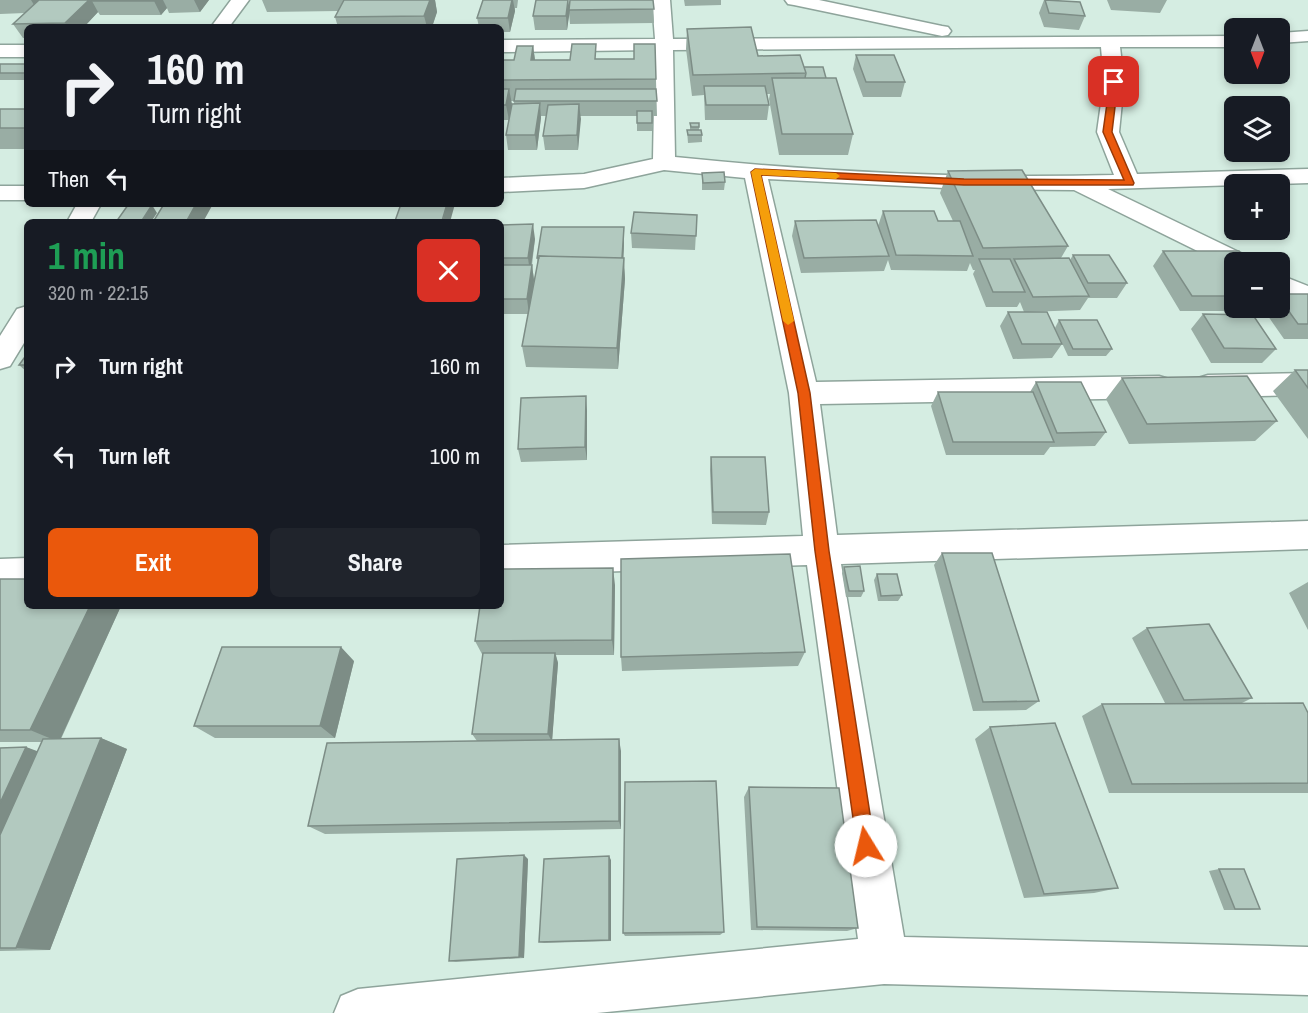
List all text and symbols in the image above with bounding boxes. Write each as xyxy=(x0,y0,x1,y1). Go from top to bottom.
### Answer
north arrow xyxy=(1224,18,1290,84)
map controls xyxy=(1224,18,1290,318)
text: 160 m xyxy=(147,41,245,97)
icon: right xyxy=(48,48,126,126)
pin xyxy=(1088,56,1139,107)
icon: arrive xyxy=(1097,65,1130,98)
text: Turn right xyxy=(147,95,241,131)
button: layers xyxy=(1224,96,1290,162)
icon: left xyxy=(101,162,134,195)
text: Then xyxy=(48,164,89,194)
button: + xyxy=(1224,174,1290,240)
text: 1 min xyxy=(48,232,125,280)
button: close xyxy=(417,239,480,302)
button: − xyxy=(1224,252,1290,318)
text: 320 m · 22:15 xyxy=(48,279,148,306)
icon: right xyxy=(48,350,81,383)
text: Turn right xyxy=(99,351,183,381)
text: 160 m xyxy=(430,351,480,381)
icon: left xyxy=(48,440,81,473)
text: Turn left xyxy=(99,441,170,471)
text: 100 m xyxy=(430,441,480,471)
button: Exit xyxy=(48,528,258,597)
button: Share xyxy=(270,528,480,597)
position arrow xyxy=(834,814,898,878)

